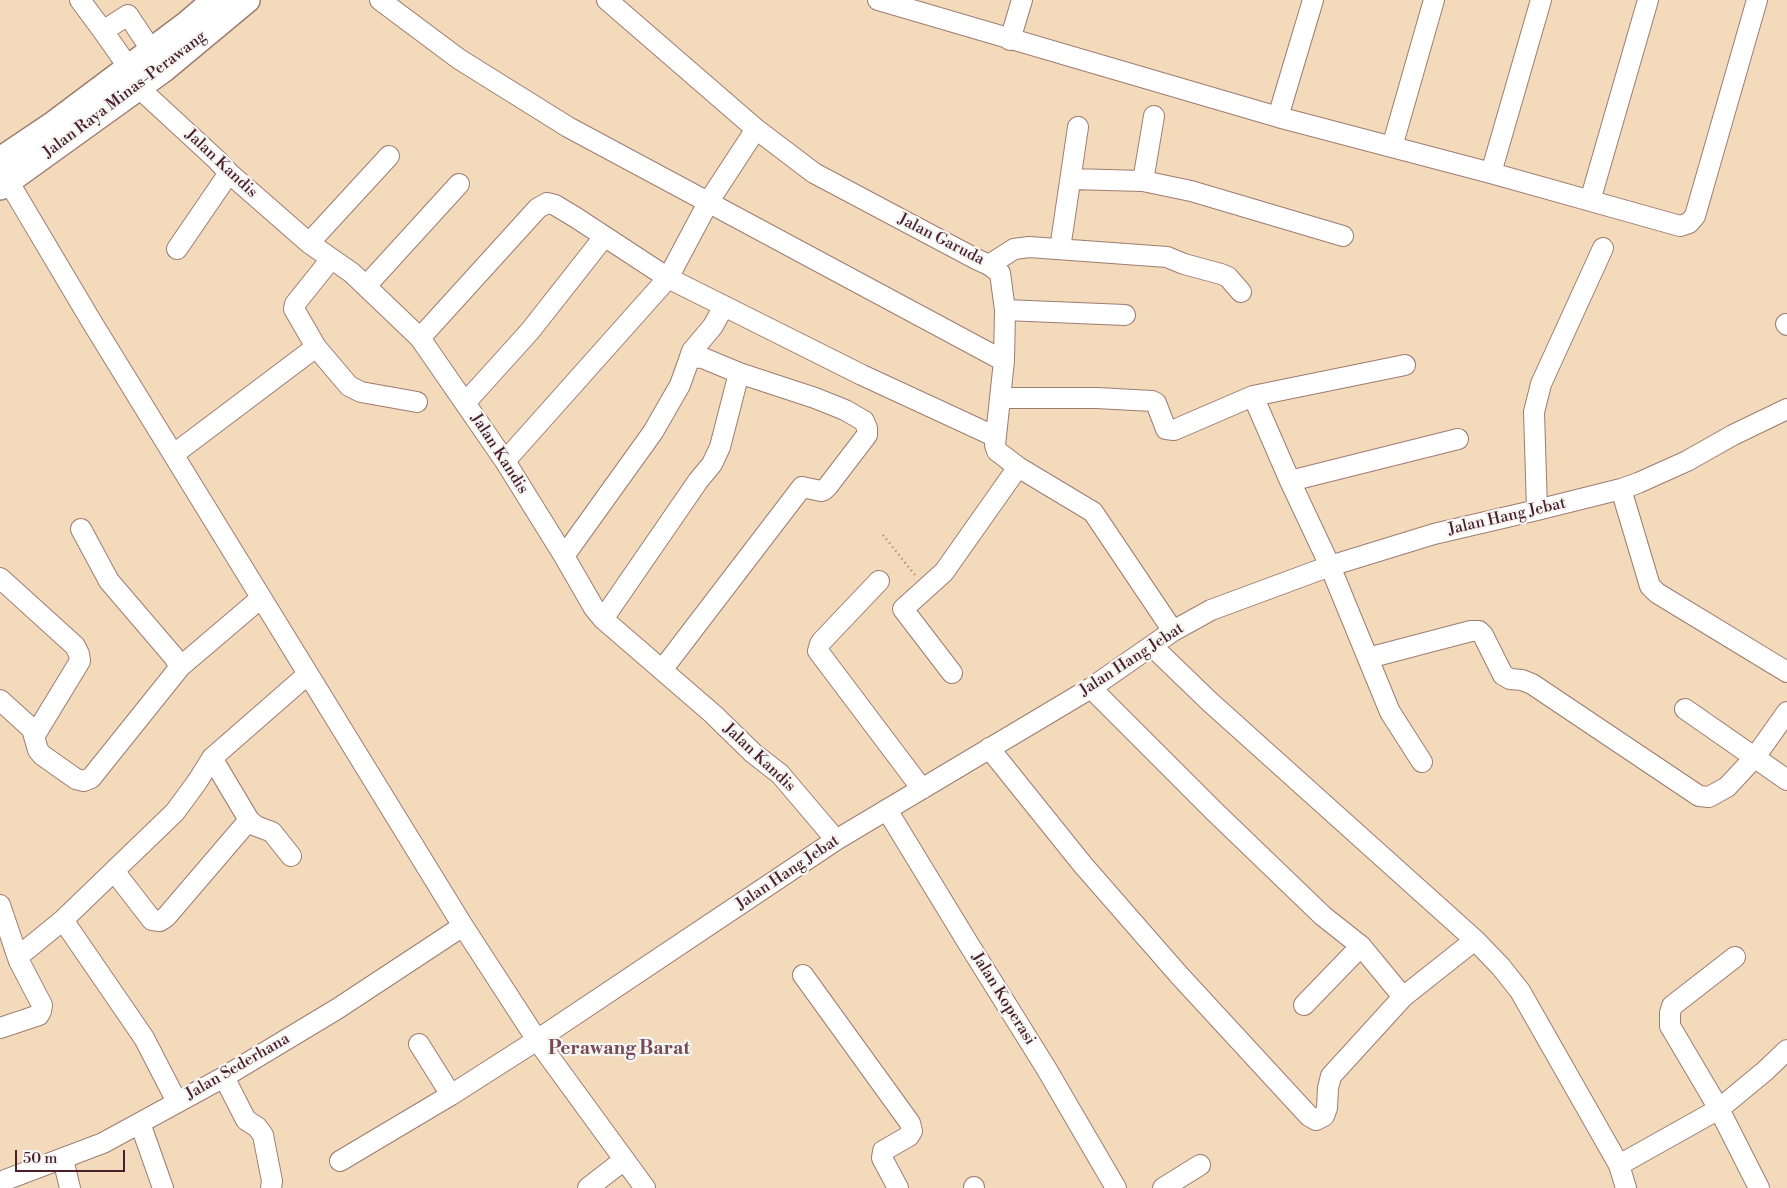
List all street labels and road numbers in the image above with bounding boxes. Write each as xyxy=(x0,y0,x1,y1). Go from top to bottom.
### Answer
street label: Jalan Raya Minas-Perawang xyxy=(40,27,210,163)
street label: Jalan Kandis xyxy=(181,126,261,202)
street label: Jalan Garuda xyxy=(895,210,987,270)
street label: Jalan Kandis xyxy=(466,410,532,498)
street label: Jalan Hang Jebat xyxy=(1446,494,1568,540)
street label: Jalan Hang Jebat xyxy=(1076,619,1188,701)
street label: Jalan Kandis xyxy=(719,720,799,796)
street label: Jalan Hang Jebat xyxy=(733,831,843,915)
street label: Jalan Koperasi xyxy=(967,949,1039,1049)
street label: Jalan Sederhana xyxy=(183,1029,293,1105)

